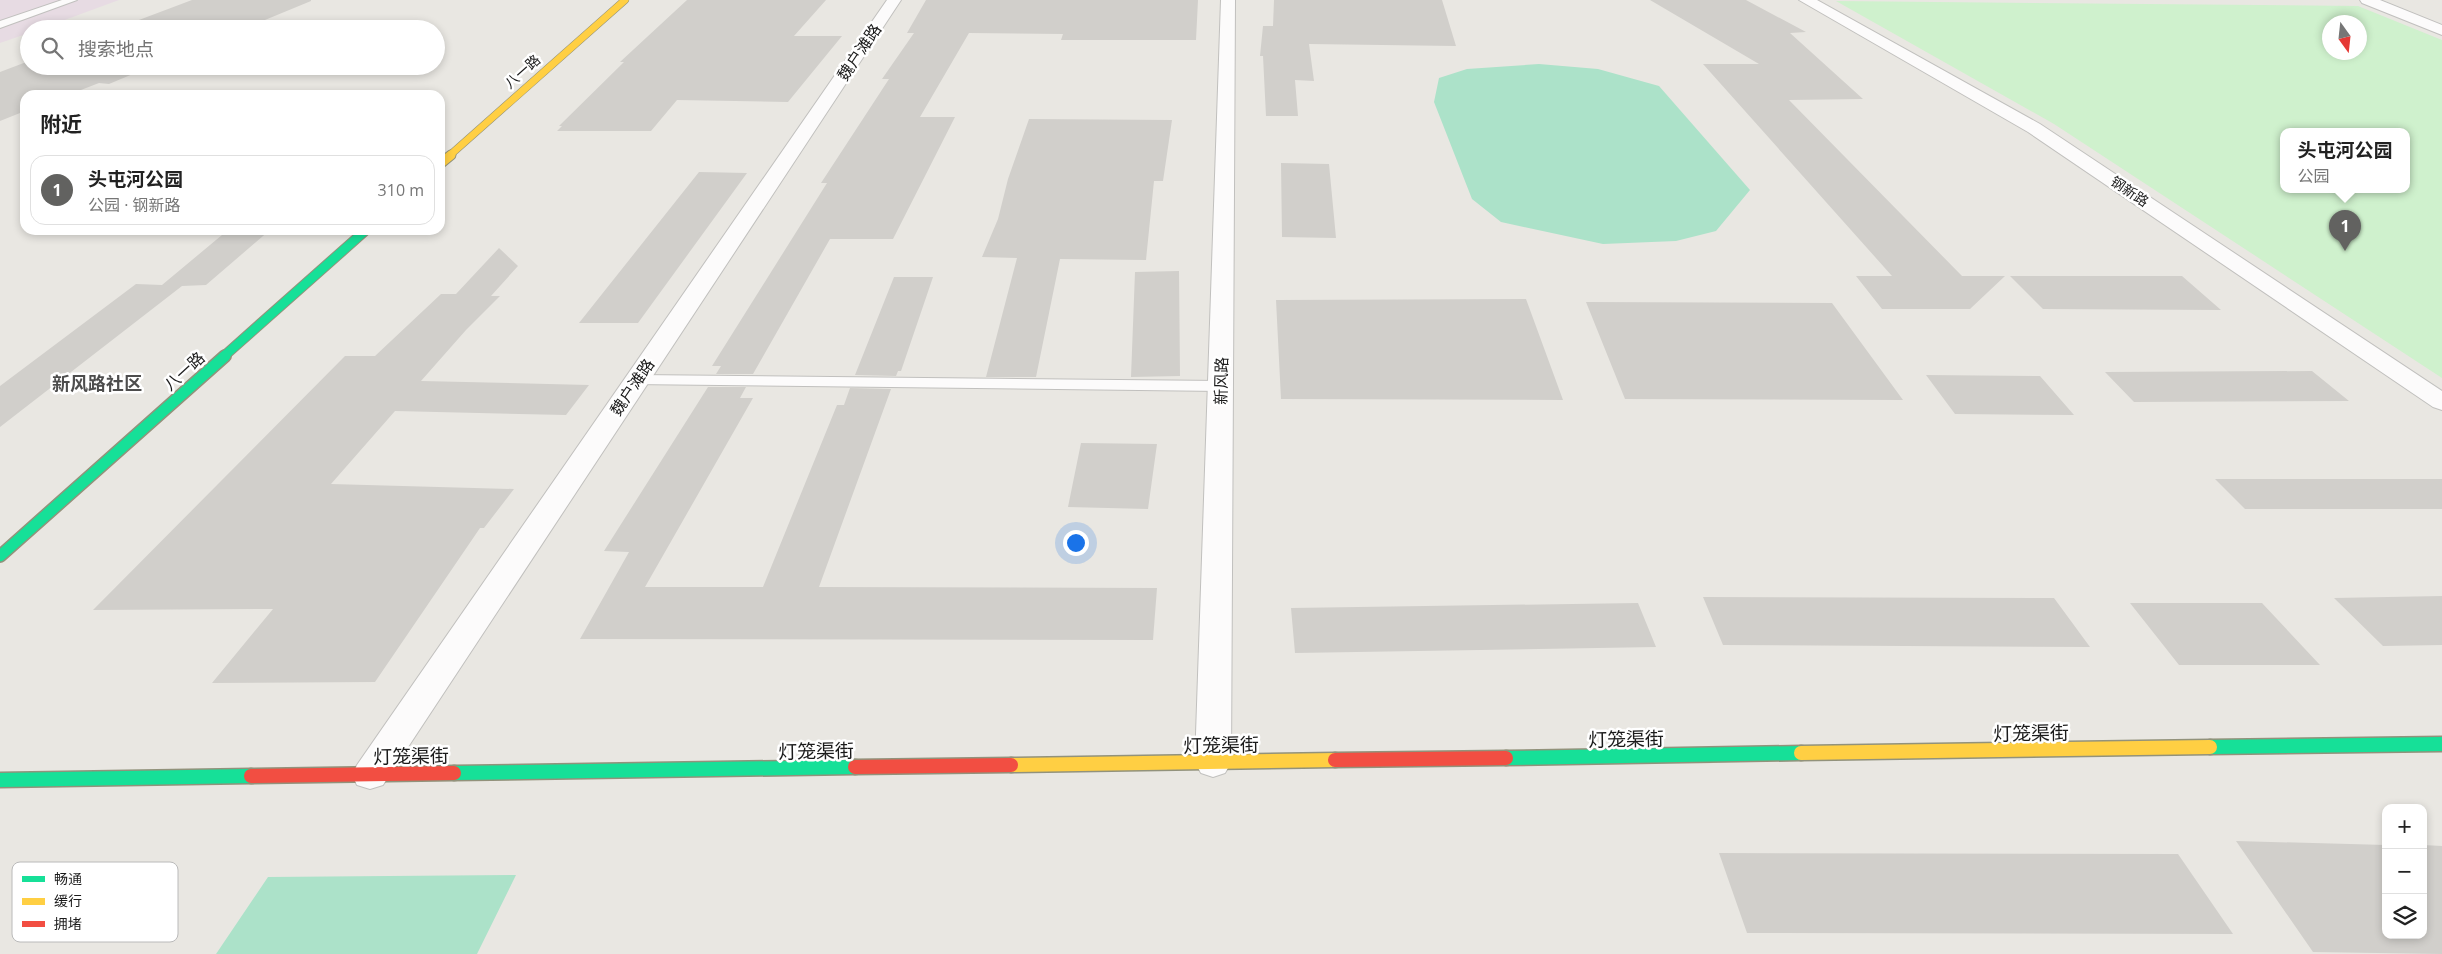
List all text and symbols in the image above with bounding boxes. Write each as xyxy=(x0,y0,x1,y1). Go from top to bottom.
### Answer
north arrow xyxy=(2322,15,2367,60)
street label: 魏户滩路 xyxy=(832,19,886,85)
search box xyxy=(20,20,445,75)
icon: search xyxy=(38,34,66,62)
text: 搜索地点 xyxy=(78,36,154,62)
street label: 八一路 xyxy=(500,50,544,92)
text: 附近 xyxy=(40,110,82,138)
popup xyxy=(2280,128,2410,193)
text: 头屯河公园 xyxy=(2297,137,2393,163)
text: 公园 xyxy=(2297,165,2330,187)
text: 头屯河公园 xyxy=(88,166,183,192)
street label: 钢新路 xyxy=(2107,171,2153,211)
text: 1 xyxy=(52,179,62,201)
text: 310 m xyxy=(378,179,424,201)
text: 公园 · 钢新路 xyxy=(88,194,181,216)
pin: 1 xyxy=(2329,210,2361,251)
street label: 八一路 xyxy=(159,347,209,395)
street label: 魏户滩路 xyxy=(605,354,659,420)
street label: 新风路 xyxy=(1210,357,1232,405)
district label: 新风路社区 xyxy=(52,371,142,395)
your location xyxy=(1063,530,1089,556)
street label: 灯笼渠街 xyxy=(1993,719,2069,747)
street label: 灯笼渠街 xyxy=(1588,725,1664,753)
street label: 灯笼渠街 xyxy=(1183,731,1259,759)
street label: 灯笼渠街 xyxy=(778,737,854,765)
street label: 灯笼渠街 xyxy=(373,742,449,770)
map controls xyxy=(2382,804,2427,939)
button: + xyxy=(2382,804,2427,849)
button: − xyxy=(2382,849,2427,894)
legend xyxy=(12,862,178,942)
text: 畅通 xyxy=(54,869,82,888)
text: 缓行 xyxy=(54,891,82,910)
button: layers xyxy=(2382,894,2427,939)
text: 拥堵 xyxy=(54,914,82,933)

